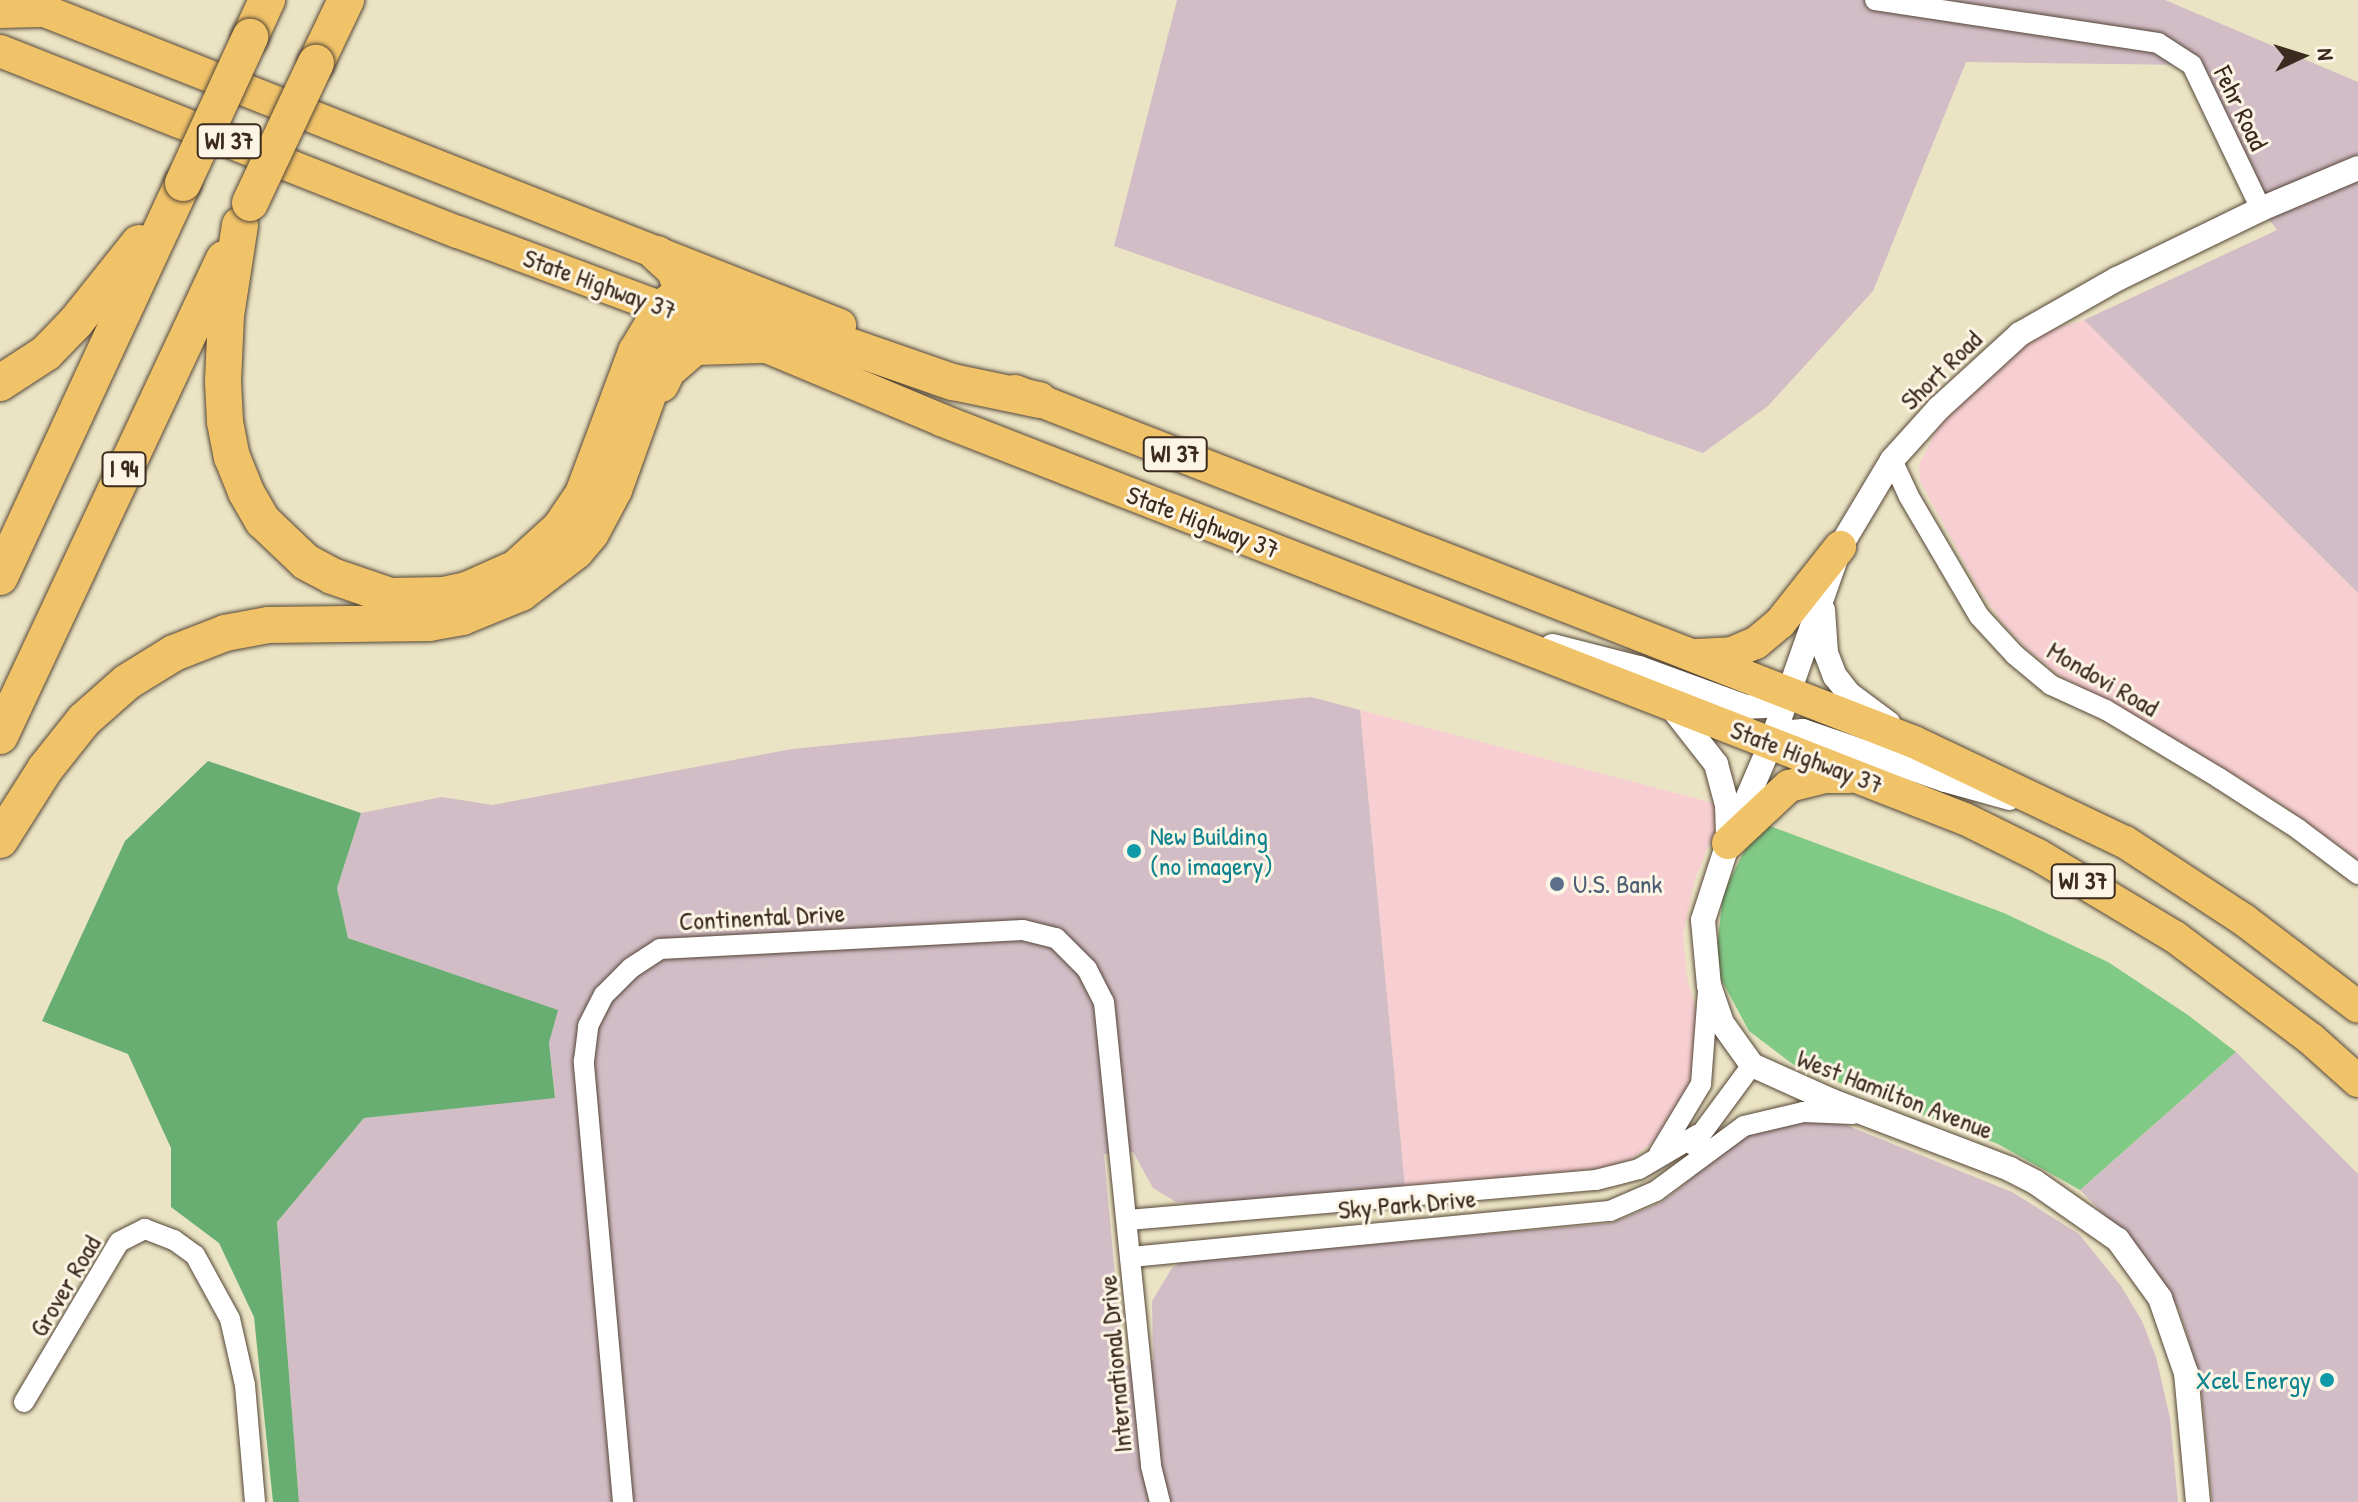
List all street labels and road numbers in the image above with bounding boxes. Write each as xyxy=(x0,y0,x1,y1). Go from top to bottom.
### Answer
street label: Fehr Road xyxy=(2207,61,2275,155)
road number: WI 37 xyxy=(195,121,263,161)
street label: State Highway 37 xyxy=(519,242,681,326)
street label: Short Road xyxy=(1894,324,1988,416)
road number: WI 37 xyxy=(1141,434,1209,474)
road number: I 94 xyxy=(100,449,148,489)
street label: State Highway 37 xyxy=(1122,479,1284,565)
street label: Mondovi Road xyxy=(2042,635,2164,723)
street label: State Highway 37 xyxy=(1726,714,1888,800)
road number: WI 37 xyxy=(2049,861,2117,901)
street label: Continental Drive xyxy=(678,897,846,937)
street label: West Hamilton Avenue xyxy=(1793,1042,1997,1146)
street label: Sky Park Drive xyxy=(1337,1182,1477,1226)
street label: Grover Road xyxy=(23,1230,107,1342)
street label: International Drive xyxy=(1092,1274,1138,1454)

